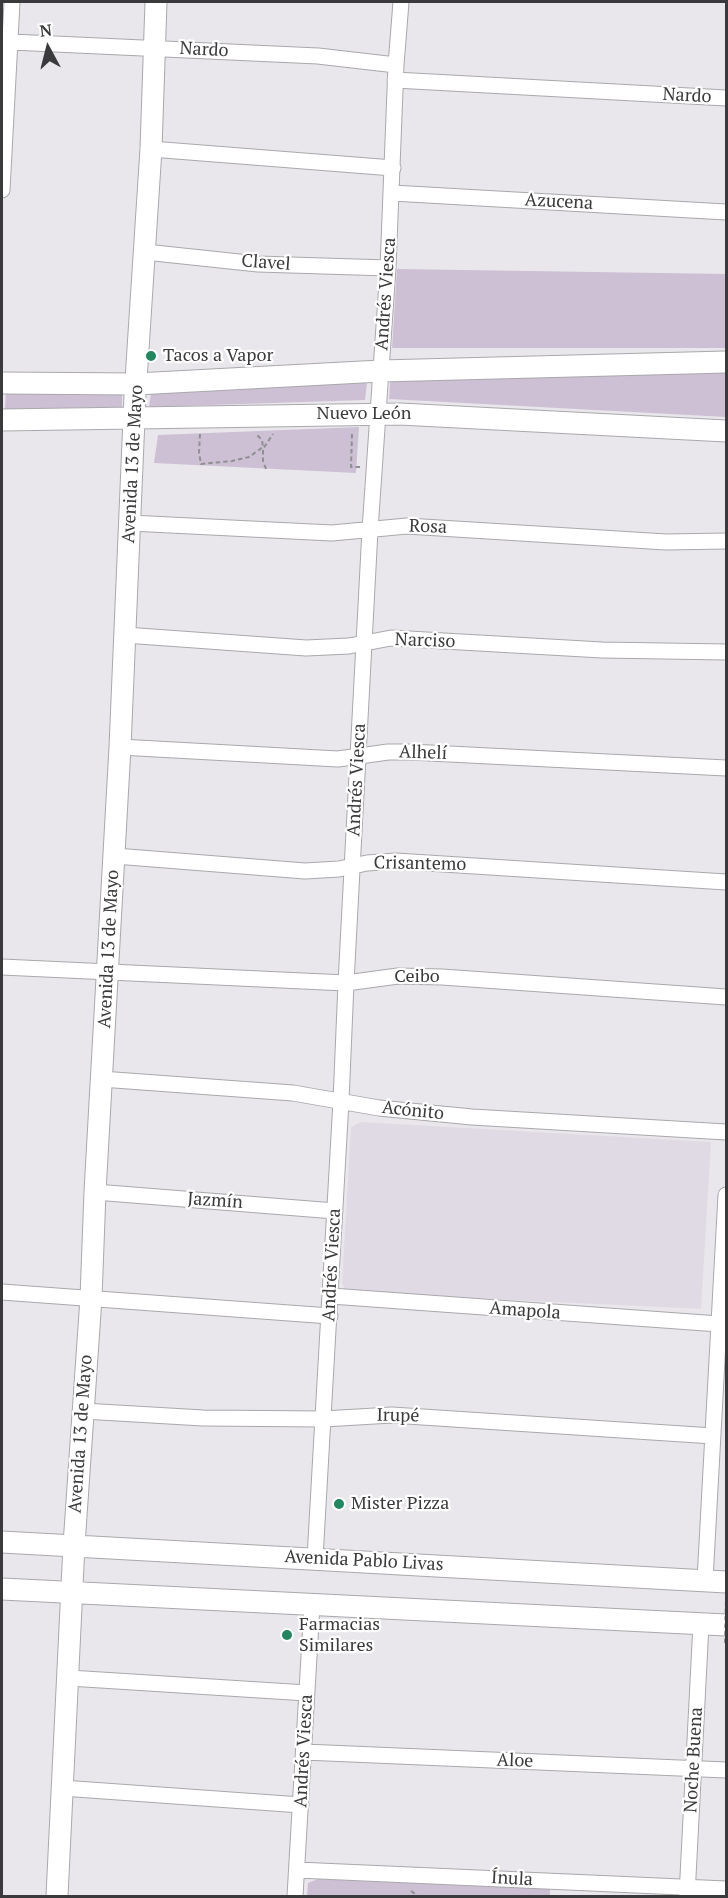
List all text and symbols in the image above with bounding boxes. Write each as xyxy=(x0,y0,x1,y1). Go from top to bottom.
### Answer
north arrow xyxy=(18,18,78,78)
text: N xyxy=(38,18,53,42)
street label: Nardo xyxy=(179,38,229,62)
street label: Nardo xyxy=(662,84,712,108)
street label: Azucena xyxy=(524,189,594,215)
street label: Andrés Viesca xyxy=(371,237,401,351)
street label: Clavel xyxy=(241,251,291,275)
place label: Tacos a Vapor xyxy=(163,345,273,367)
marker: Tacos a Vapor xyxy=(144,349,158,363)
street label: Avenida 13 de Mayo xyxy=(118,384,148,544)
street label: Nuevo León xyxy=(317,403,411,425)
street label: Rosa xyxy=(409,516,447,538)
street label: Narciso xyxy=(394,629,456,653)
street label: Andrés Viesca xyxy=(343,723,371,837)
street label: Alhelí xyxy=(399,741,447,765)
street label: Crisantemo xyxy=(373,852,467,876)
street label: Avenida 13 de Mayo xyxy=(94,869,124,1029)
street label: Ceibo xyxy=(394,966,440,988)
street label: Acónito xyxy=(381,1097,445,1125)
street label: Jazmín xyxy=(186,1188,244,1214)
street label: Andrés Viesca xyxy=(318,1208,346,1322)
street label: Amapola xyxy=(489,1298,561,1324)
street label: Avenida 13 de Mayo xyxy=(65,1354,97,1514)
street label: Irupé xyxy=(376,1405,420,1427)
place label: Mister Pizza xyxy=(351,1493,449,1515)
marker: Mister Pizza xyxy=(332,1497,346,1511)
street label: Avenida Pablo Livas xyxy=(284,1546,444,1576)
place label: Farmacias Similares xyxy=(299,1614,380,1656)
marker: Farmacias Similares xyxy=(280,1628,294,1642)
street label: Andrés Viesca xyxy=(290,1694,318,1808)
street label: Noche Buena xyxy=(680,1707,708,1813)
street label: Aloe xyxy=(496,1750,534,1772)
street label: Ínula xyxy=(491,1867,533,1891)

